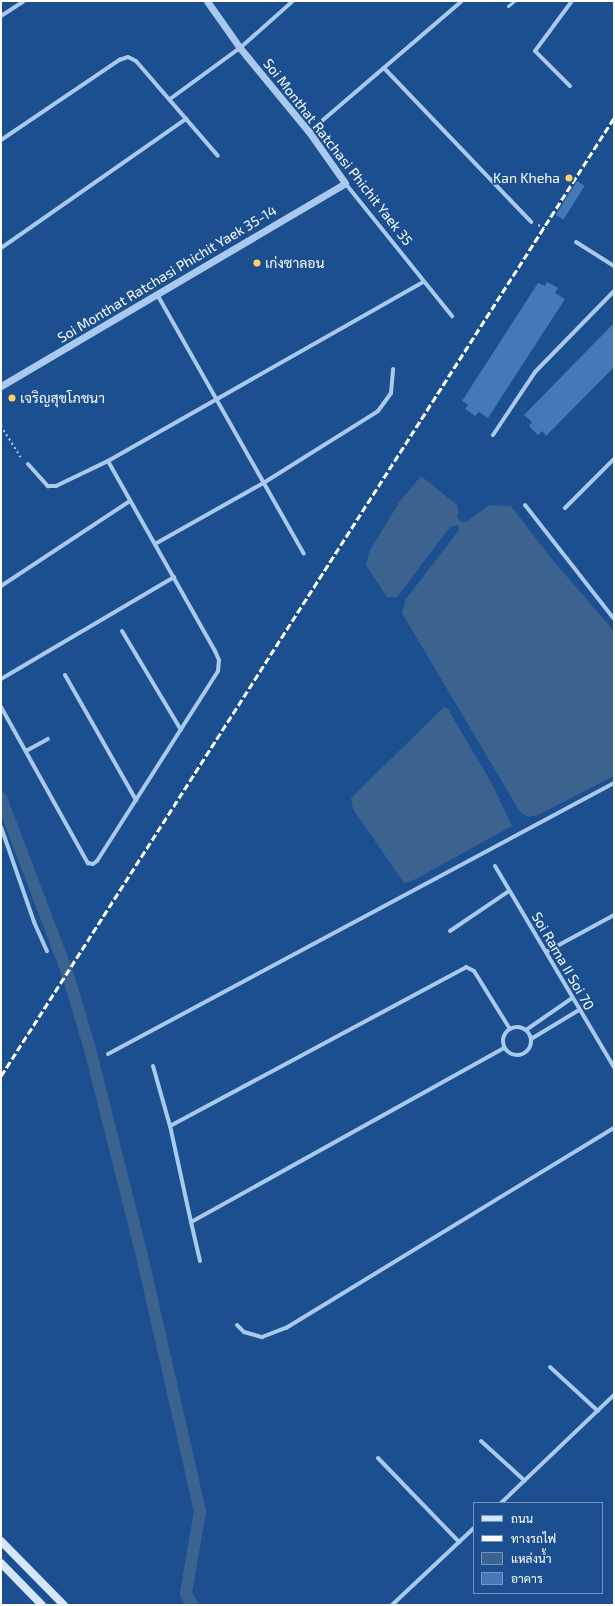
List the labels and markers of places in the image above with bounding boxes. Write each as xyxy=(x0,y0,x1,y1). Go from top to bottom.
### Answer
place label: Kan Kheha xyxy=(493,170,560,186)
marker: Kan Kheha xyxy=(563,172,575,184)
place label: เก่งซาลอน xyxy=(265,255,324,271)
marker: เก่งซาลอน xyxy=(252,258,262,268)
place label: เจริญสุขโภชนา xyxy=(20,390,105,406)
marker: เจริญสุขโภชนา xyxy=(7,393,17,403)

